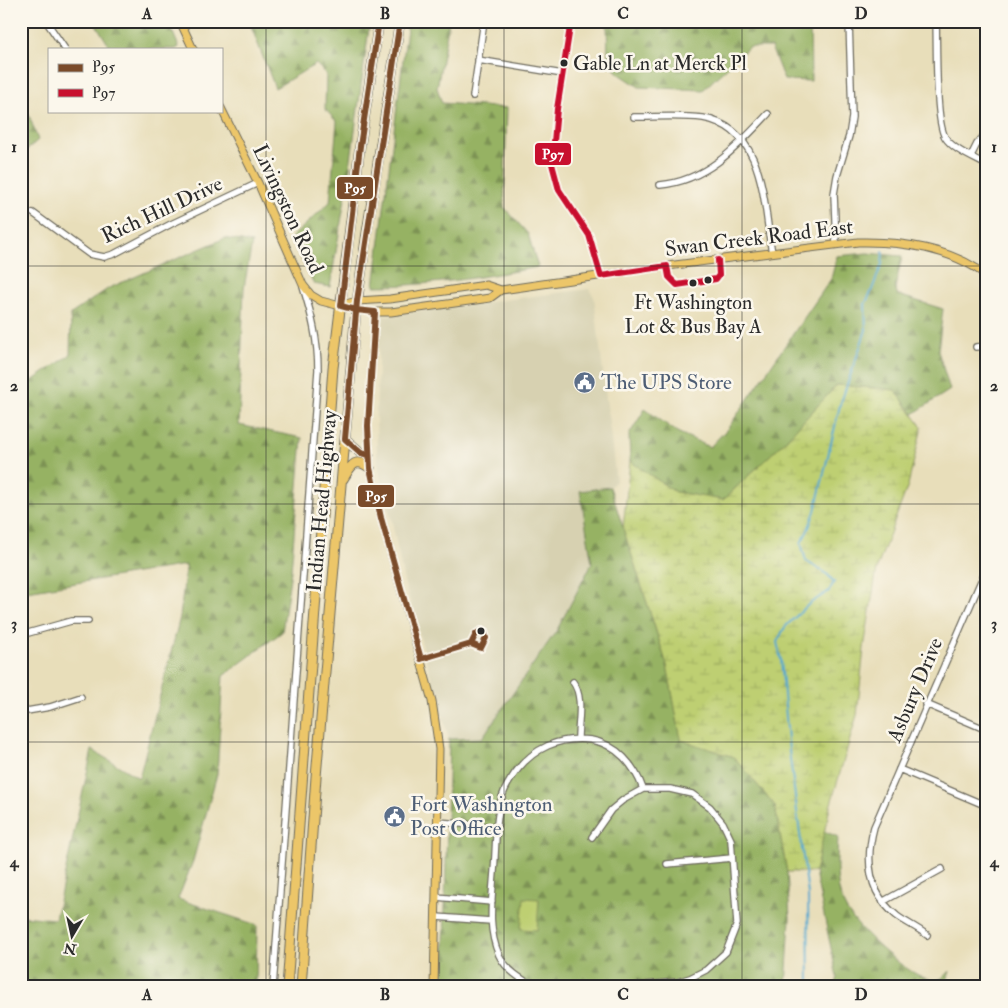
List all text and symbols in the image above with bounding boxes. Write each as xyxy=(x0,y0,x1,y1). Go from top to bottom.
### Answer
text: A xyxy=(141,4,153,24)
text: B xyxy=(380,4,390,24)
text: C xyxy=(617,4,629,24)
text: D xyxy=(854,4,868,24)
legend xyxy=(48,48,222,112)
place label: Gable Ln at Merck Pl xyxy=(573,51,747,76)
text: P95 xyxy=(92,58,115,77)
marker: Gable Ln at Merck Pl xyxy=(559,58,569,68)
text: P97 xyxy=(92,84,115,103)
text: 1 xyxy=(11,137,17,157)
text: 1 xyxy=(991,137,997,157)
street label: Livingston Road xyxy=(246,140,330,279)
line badge: P97 xyxy=(534,142,572,166)
text: P97 xyxy=(542,146,564,163)
street label: Rich Hill Drive xyxy=(97,170,227,250)
line badge: P95 xyxy=(336,176,374,200)
text: P95 xyxy=(344,180,367,197)
street label: Swan Creek Road East xyxy=(663,213,855,263)
unlabelled marker xyxy=(703,275,713,285)
marker: Ft Washington Lot & Bus Bay A xyxy=(688,278,698,288)
place label: Ft Washington Lot & Bus Bay A xyxy=(624,290,762,339)
place label: The UPS Store xyxy=(601,369,732,396)
public building icon: The UPS Store xyxy=(573,370,597,394)
text: 2 xyxy=(10,376,18,396)
text: 2 xyxy=(990,376,998,396)
street label: Indian Head Highway xyxy=(301,408,343,593)
line badge: P95 xyxy=(357,484,395,508)
text: P95 xyxy=(365,488,388,505)
text: 3 xyxy=(11,614,17,634)
text: 3 xyxy=(991,614,997,634)
unlabelled marker xyxy=(476,626,486,636)
street label: Asbury Drive xyxy=(880,633,949,747)
place label: Fort Washington Post Office xyxy=(410,791,553,842)
public building icon: Fort Washington Post Office xyxy=(382,804,406,828)
text: 4 xyxy=(9,852,20,872)
text: 4 xyxy=(989,852,1000,872)
north arrow xyxy=(48,910,98,960)
text: N xyxy=(62,939,79,958)
text: A xyxy=(141,985,153,1005)
text: B xyxy=(380,985,390,1005)
text: C xyxy=(617,985,629,1005)
text: D xyxy=(854,985,868,1005)

